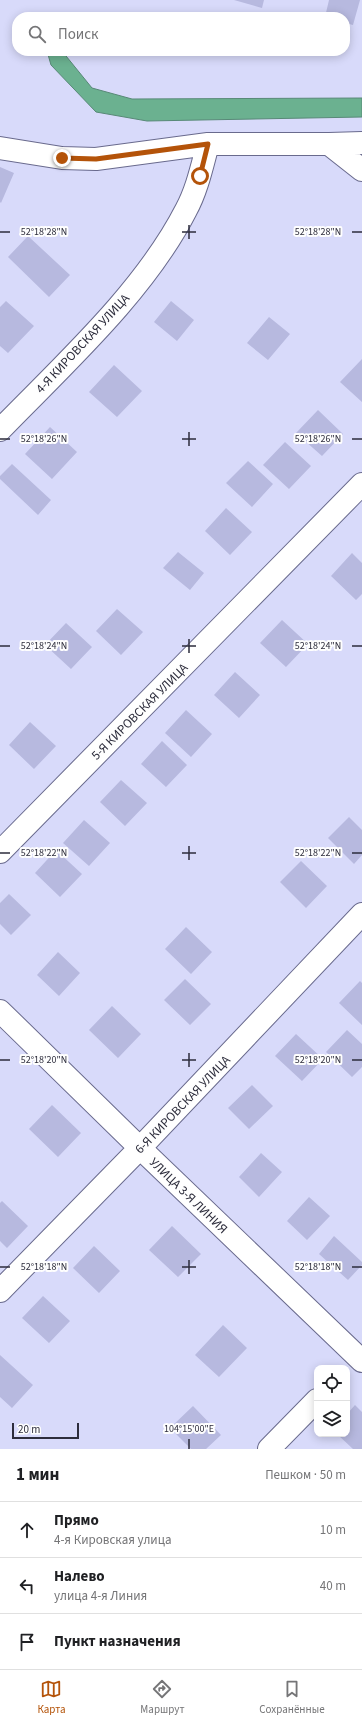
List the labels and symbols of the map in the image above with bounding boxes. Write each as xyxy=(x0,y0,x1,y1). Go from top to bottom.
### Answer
route end xyxy=(53,149,71,167)
route start xyxy=(191,167,209,185)
text: 52°18'28"N xyxy=(21,225,67,239)
text: 52°18'28"N xyxy=(295,225,341,239)
street label: 4-Я КИРОВСКАЯ УЛИЦА xyxy=(32,289,134,397)
text: 52°18'26"N xyxy=(21,432,67,446)
text: 52°18'26"N xyxy=(295,432,341,446)
text: 52°18'24"N xyxy=(21,639,67,653)
text: 52°18'24"N xyxy=(295,639,341,653)
street label: 5-Я КИРОВСКАЯ УЛИЦА xyxy=(87,659,193,764)
text: 52°18'22"N xyxy=(21,846,67,860)
text: 52°18'22"N xyxy=(295,846,341,860)
street label: 6-Я КИРОВСКАЯ УЛИЦА xyxy=(131,1051,235,1158)
text: 52°18'20"N xyxy=(21,1053,67,1067)
text: 52°18'20"N xyxy=(295,1053,341,1067)
street label: УЛИЦА 3-Я ЛИНИЯ xyxy=(145,1154,231,1238)
text: 52°18'18"N xyxy=(21,1260,67,1274)
text: 52°18'18"N xyxy=(295,1260,341,1274)
scale bar xyxy=(12,1421,79,1440)
text: 104°15'00"E xyxy=(164,1422,214,1436)

